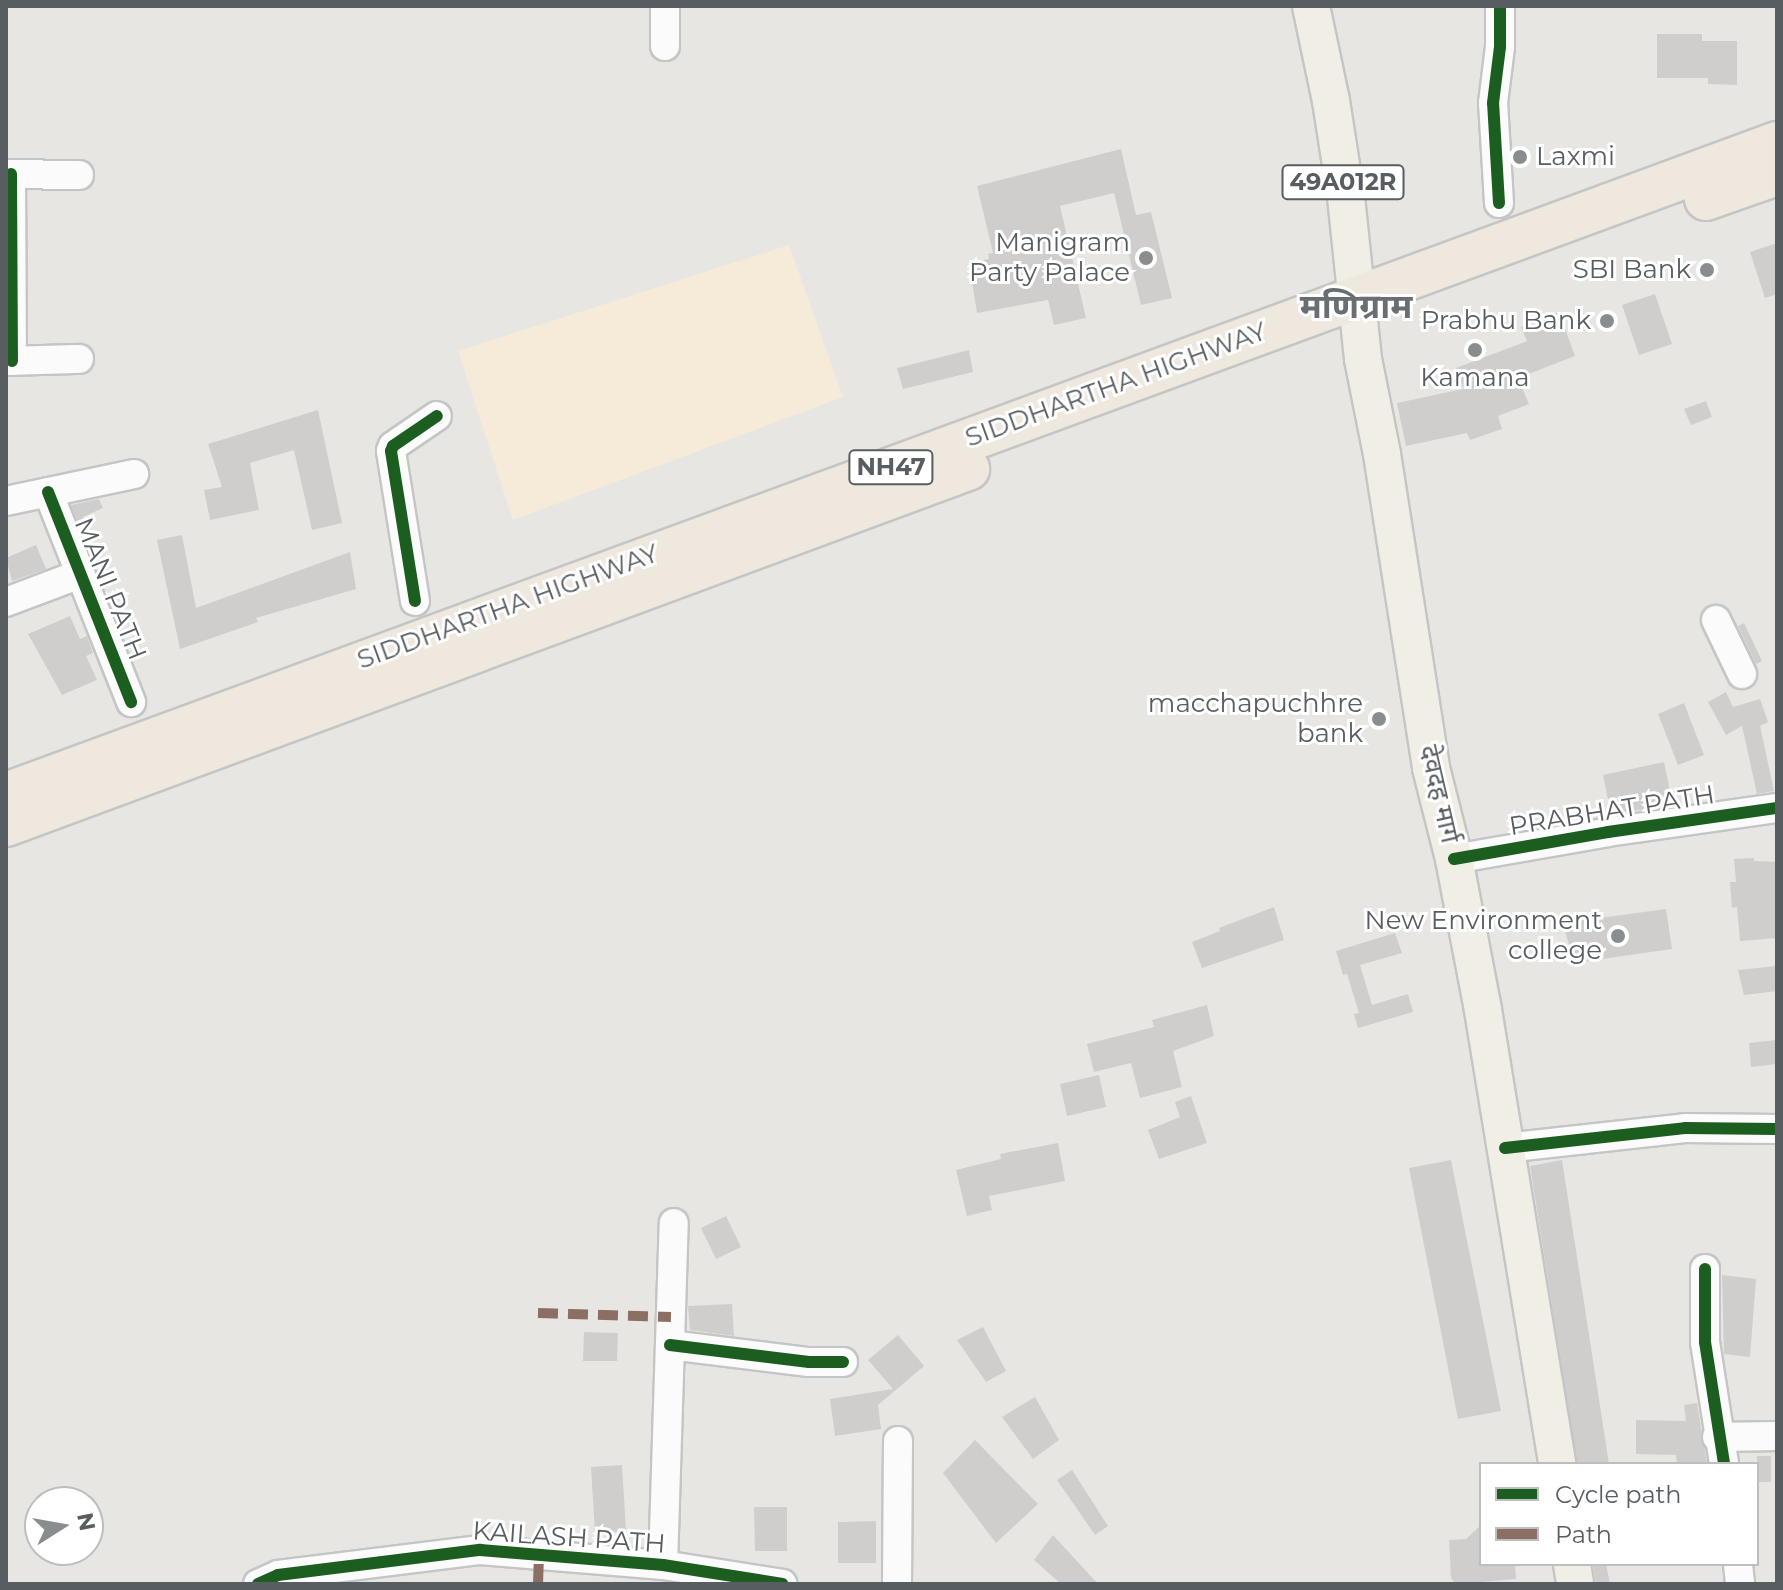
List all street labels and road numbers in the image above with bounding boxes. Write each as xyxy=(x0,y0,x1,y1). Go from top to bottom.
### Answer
road number: 49A012R xyxy=(1281,162,1405,202)
street label: SIDDHARTHA HIGHWAY xyxy=(961,316,1271,454)
road number: NH47 xyxy=(847,447,935,487)
street label: MANI PATH xyxy=(67,513,153,665)
street label: SIDDHARTHA HIGHWAY xyxy=(353,538,663,676)
street label: देवदह मार्ग xyxy=(1413,742,1465,846)
street label: PRABHAT PATH xyxy=(1507,779,1717,843)
street label: KAILASH PATH xyxy=(471,1516,667,1560)

